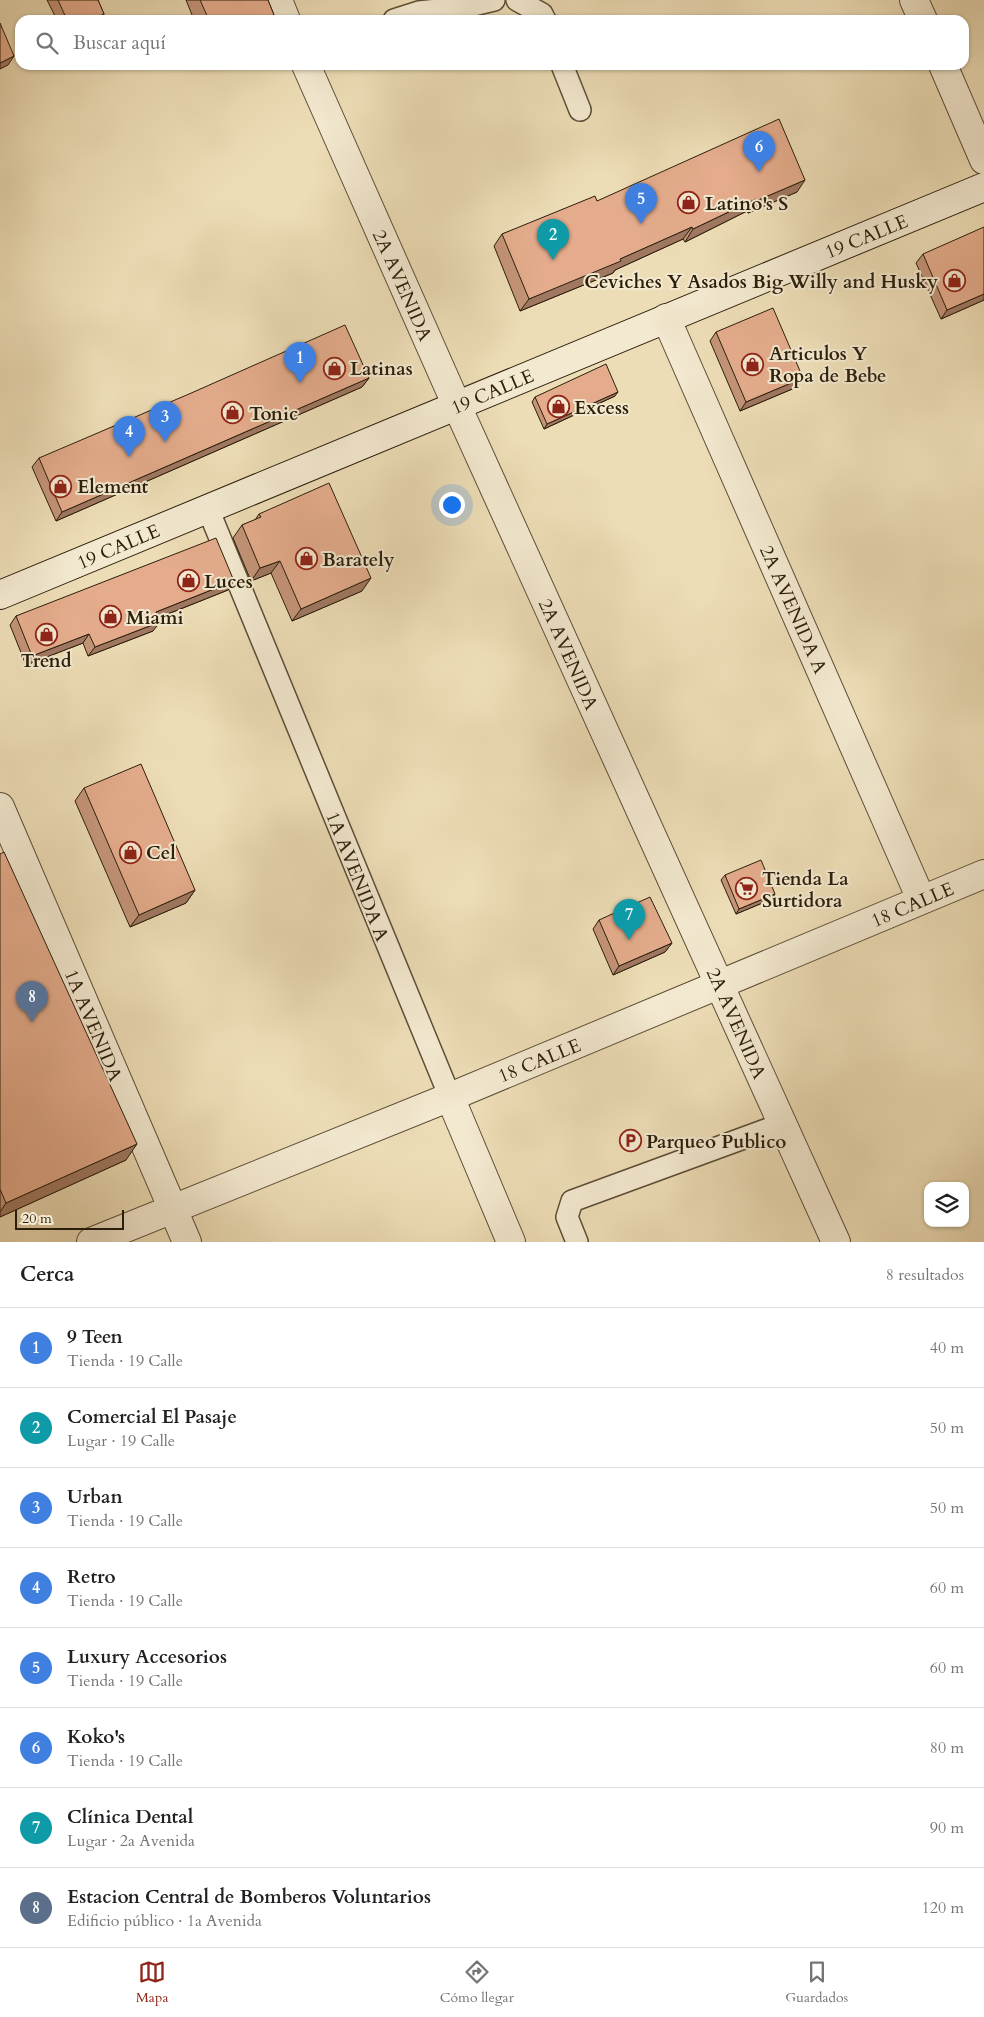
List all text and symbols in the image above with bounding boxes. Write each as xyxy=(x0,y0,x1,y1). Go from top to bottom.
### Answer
search box xyxy=(15,15,969,70)
icon: search xyxy=(33,29,61,57)
text: Buscar aquí xyxy=(73,30,166,56)
pin: 6 xyxy=(743,131,775,172)
pin: 5 xyxy=(625,183,657,224)
shop icon: Latino's S xyxy=(677,191,701,215)
place label: Latino's S xyxy=(705,191,788,217)
street label: 19 CALLE xyxy=(821,209,912,265)
pin: 2 xyxy=(537,219,569,260)
street label: 2A AVENIDA xyxy=(366,226,438,346)
place label: Ceviches Y Asados Big Willy and Husky xyxy=(584,269,938,295)
shop icon: Ceviches Y Asados Big Willy and Husky xyxy=(942,269,966,293)
place label: Articulos Y Ropa de Bebe xyxy=(769,341,886,389)
pin: 1 xyxy=(284,342,316,383)
shop icon: Articulos Y Ropa de Bebe xyxy=(741,352,765,376)
shop icon: Latinas xyxy=(322,356,346,380)
place label: Latinas xyxy=(350,356,413,382)
street label: 19 CALLE xyxy=(447,363,538,421)
shop icon: Excess xyxy=(546,395,570,419)
place label: Excess xyxy=(574,395,629,421)
pin: 3 xyxy=(149,401,181,442)
shop icon: Tonic xyxy=(221,401,245,425)
place label: Tonic xyxy=(249,401,298,427)
pin: 4 xyxy=(113,416,145,457)
shop icon: Element xyxy=(49,474,73,498)
place label: Element xyxy=(77,474,148,500)
your location xyxy=(439,492,465,518)
street label: 19 CALLE xyxy=(73,518,164,576)
street label: 2A AVENIDA A xyxy=(753,541,833,678)
shop icon: Barately xyxy=(294,547,318,571)
place label: Barately xyxy=(322,547,395,573)
shop icon: Luces xyxy=(176,569,200,593)
place label: Luces xyxy=(204,569,253,595)
street label: 2A AVENIDA xyxy=(532,595,604,715)
shop icon: Miami xyxy=(98,605,122,629)
place label: Miami xyxy=(126,605,183,631)
shop icon: Trend xyxy=(34,622,58,646)
place label: Trend xyxy=(21,648,72,674)
street label: 1A AVENIDA A xyxy=(319,808,395,946)
shop icon: Cel xyxy=(118,840,142,864)
place label: Cel xyxy=(146,840,176,866)
place label: Tienda La Surtidora xyxy=(762,866,849,914)
street label: 18 CALLE xyxy=(867,876,958,934)
supermarket icon: Tienda La Surtidora xyxy=(734,877,758,901)
pin: 7 xyxy=(613,899,645,940)
street label: 2A AVENIDA xyxy=(700,964,772,1084)
street label: 1A AVENIDA xyxy=(58,965,129,1086)
pin: 8 xyxy=(16,981,48,1022)
street label: 18 CALLE xyxy=(494,1033,585,1089)
parking icon: Parqueo Publico xyxy=(618,1129,642,1153)
place label: Parqueo Publico xyxy=(646,1129,786,1155)
map controls xyxy=(924,1182,969,1227)
button: layers xyxy=(924,1182,969,1227)
scale bar xyxy=(15,1207,124,1230)
text: 20 m xyxy=(22,1209,52,1228)
text: Cerca xyxy=(20,1260,74,1289)
text: 8 resultados xyxy=(886,1264,964,1286)
text: 9 Teen xyxy=(67,1324,123,1350)
text: 1 xyxy=(32,1337,40,1359)
text: 40 m xyxy=(930,1337,964,1359)
text: Tienda · 19 Calle xyxy=(67,1350,183,1372)
text: Comercial El Pasaje xyxy=(67,1404,237,1430)
text: 2 xyxy=(32,1417,40,1439)
text: 50 m xyxy=(930,1417,964,1439)
text: Lugar · 19 Calle xyxy=(67,1430,175,1452)
text: Urban xyxy=(67,1484,123,1510)
text: 3 xyxy=(32,1497,40,1519)
text: 50 m xyxy=(930,1497,964,1519)
text: Tienda · 19 Calle xyxy=(67,1510,183,1532)
text: Retro xyxy=(67,1564,116,1590)
text: 4 xyxy=(32,1577,40,1599)
text: 60 m xyxy=(930,1577,964,1599)
text: Tienda · 19 Calle xyxy=(67,1590,183,1612)
text: Luxury Accesorios xyxy=(67,1644,227,1670)
text: 5 xyxy=(32,1657,40,1679)
text: 60 m xyxy=(930,1657,964,1679)
text: Tienda · 19 Calle xyxy=(67,1670,183,1692)
text: Koko's xyxy=(67,1724,125,1750)
text: 6 xyxy=(32,1737,40,1759)
text: 80 m xyxy=(930,1737,964,1759)
text: Tienda · 19 Calle xyxy=(67,1750,183,1772)
text: Clínica Dental xyxy=(67,1804,193,1830)
text: 7 xyxy=(32,1817,40,1839)
text: 90 m xyxy=(930,1817,964,1839)
text: Lugar · 2a Avenida xyxy=(67,1830,195,1852)
text: Estacion Central de Bomberos Voluntarios xyxy=(67,1884,431,1910)
text: 8 xyxy=(32,1897,40,1919)
text: 120 m xyxy=(922,1897,964,1919)
text: Edificio público · 1a Avenida xyxy=(67,1910,262,1932)
tab: Mapa xyxy=(136,1958,168,2007)
tab: Cómo llegar xyxy=(440,1958,514,2007)
tab: Guardados xyxy=(785,1958,848,2007)

